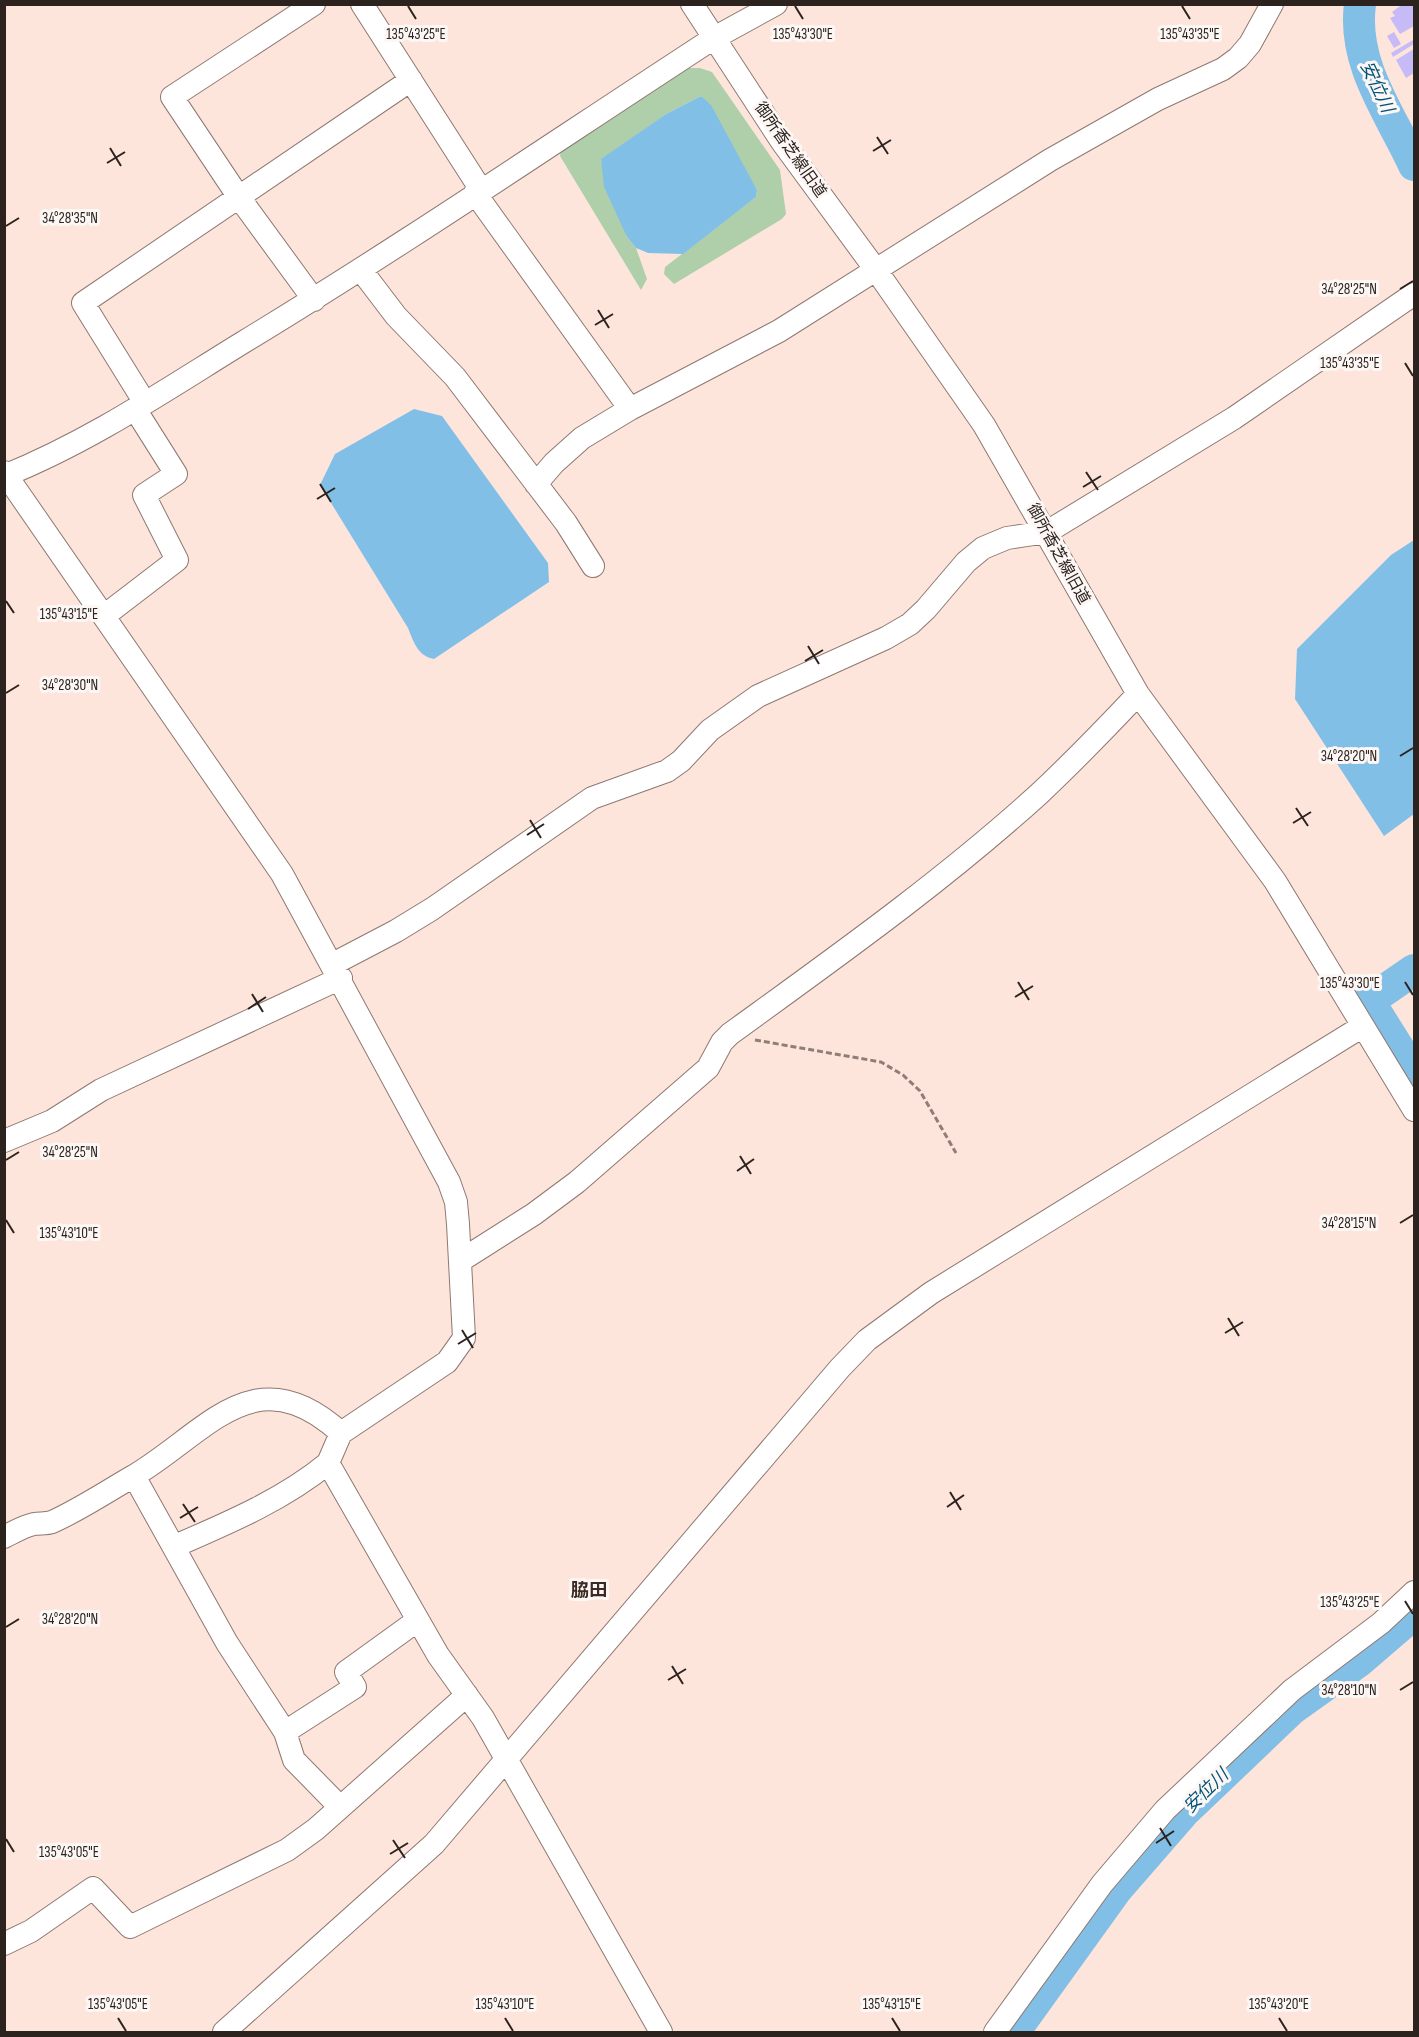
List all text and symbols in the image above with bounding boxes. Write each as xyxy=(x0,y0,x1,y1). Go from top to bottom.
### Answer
text: 135°43'25"E xyxy=(386,25,446,44)
text: 135°43'30"E xyxy=(773,25,833,44)
text: 135°43'35"E xyxy=(1160,25,1220,44)
water label: 安位川 xyxy=(1356,58,1399,118)
street label: 御所香芝線旧道 xyxy=(750,99,830,201)
text: 34°28'35"N xyxy=(42,209,98,228)
text: 34°28'25"N xyxy=(1321,280,1377,299)
text: 135°43'35"E xyxy=(1320,354,1380,373)
street label: 御所香芝線旧道 xyxy=(1023,500,1093,608)
text: 135°43'15"E xyxy=(40,605,98,624)
text: 34°28'30"N xyxy=(42,676,98,695)
text: 34°28'20"N xyxy=(1321,747,1377,766)
text: 135°43'30"E xyxy=(1320,974,1380,993)
text: 34°28'25"N xyxy=(42,1143,98,1162)
text: 34°28'15"N xyxy=(1322,1214,1376,1233)
text: 135°43'10"E xyxy=(39,1224,99,1243)
district label: 脇田 xyxy=(571,1580,607,1601)
text: 135°43'25"E xyxy=(1320,1593,1380,1612)
text: 34°28'20"N xyxy=(42,1610,98,1629)
text: 34°28'10"N xyxy=(1321,1681,1377,1700)
water label: 安位川 xyxy=(1179,1763,1234,1817)
text: 135°43'05"E xyxy=(39,1843,99,1862)
text: 135°43'05"E xyxy=(88,1995,148,2014)
text: 135°43'10"E xyxy=(475,1995,535,2014)
text: 135°43'15"E xyxy=(863,1995,921,2014)
text: 135°43'20"E xyxy=(1249,1995,1309,2014)

